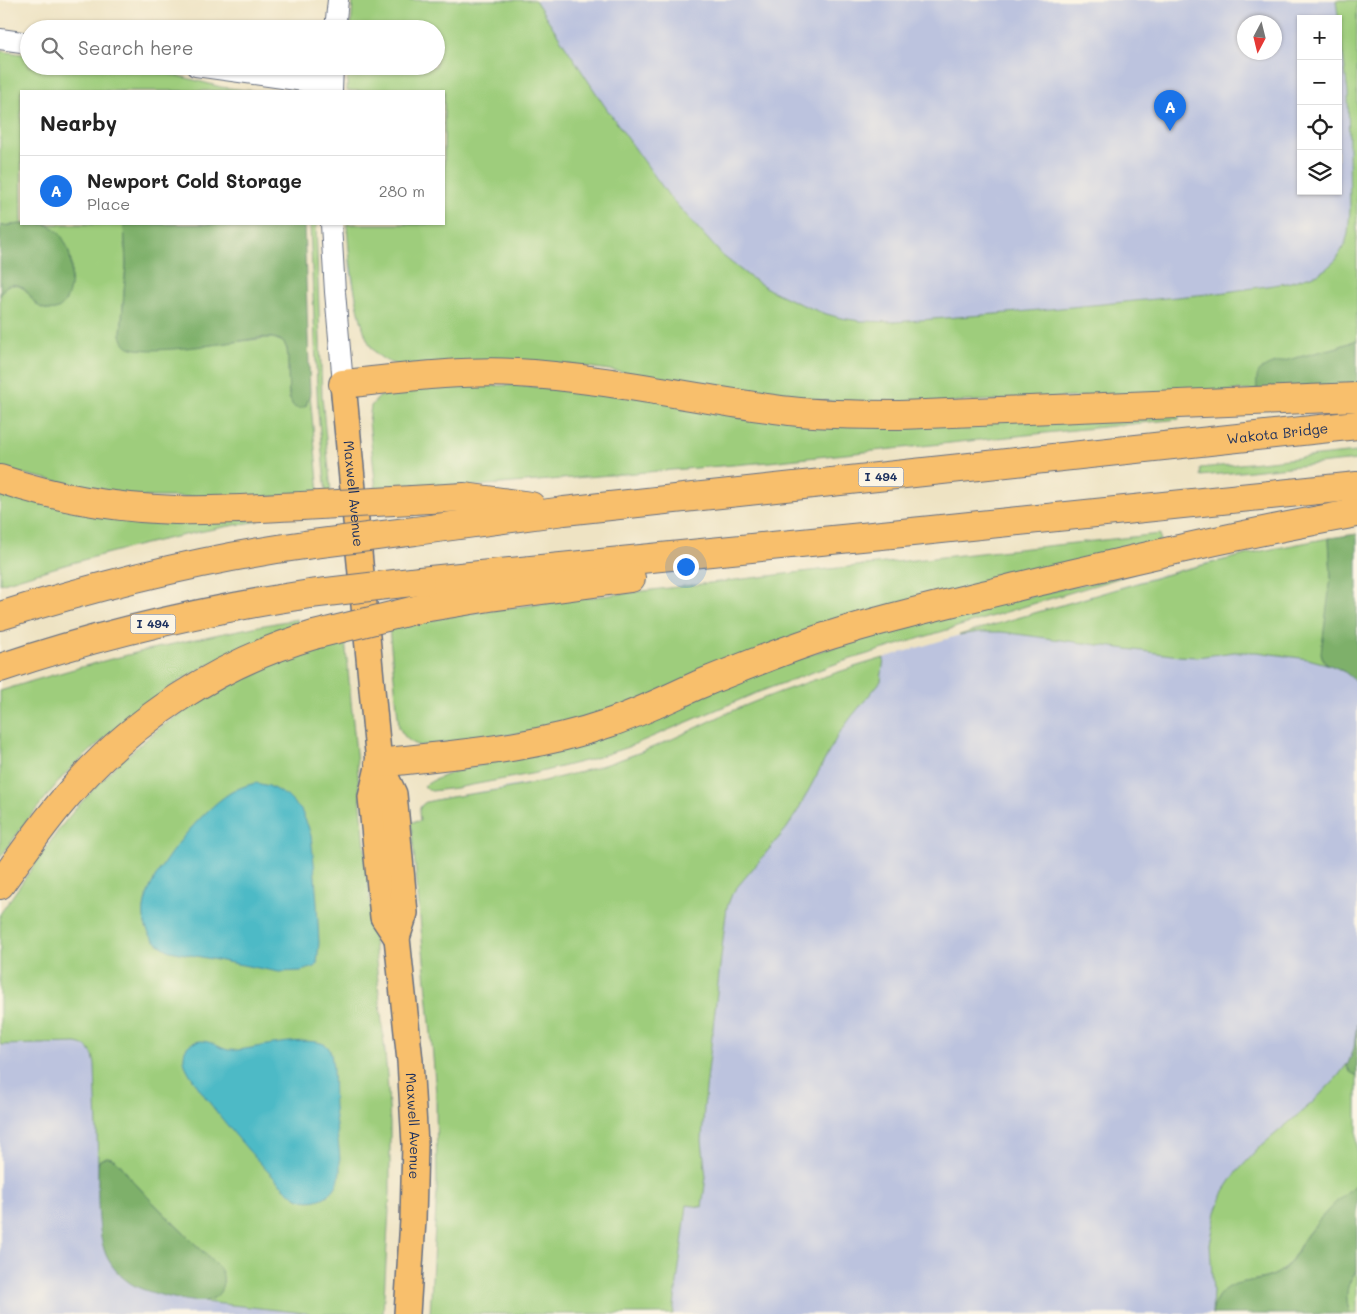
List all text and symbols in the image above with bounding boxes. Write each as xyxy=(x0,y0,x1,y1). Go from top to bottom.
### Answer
north arrow xyxy=(1237,15,1282,60)
map controls xyxy=(1297,15,1342,195)
button: + xyxy=(1297,15,1342,60)
search box xyxy=(20,20,445,75)
icon: search xyxy=(38,34,66,62)
text: Search here xyxy=(78,35,194,60)
button: − xyxy=(1297,60,1342,105)
pin: A xyxy=(1154,90,1186,131)
button: locate xyxy=(1297,105,1342,150)
text: Nearby xyxy=(40,109,117,136)
button: layers xyxy=(1297,150,1342,195)
text: Newport Cold Storage xyxy=(87,168,302,193)
text: A xyxy=(50,180,62,201)
text: 280 m xyxy=(379,180,425,201)
text: Place xyxy=(87,193,130,214)
street label: Wakota Bridge xyxy=(1226,418,1329,448)
street label: Maxwell Avenue xyxy=(339,440,368,547)
road number: I 494 xyxy=(858,468,904,487)
your location xyxy=(673,554,699,580)
road number: I 494 xyxy=(130,614,176,634)
street label: Maxwell Avenue xyxy=(402,1072,425,1180)

